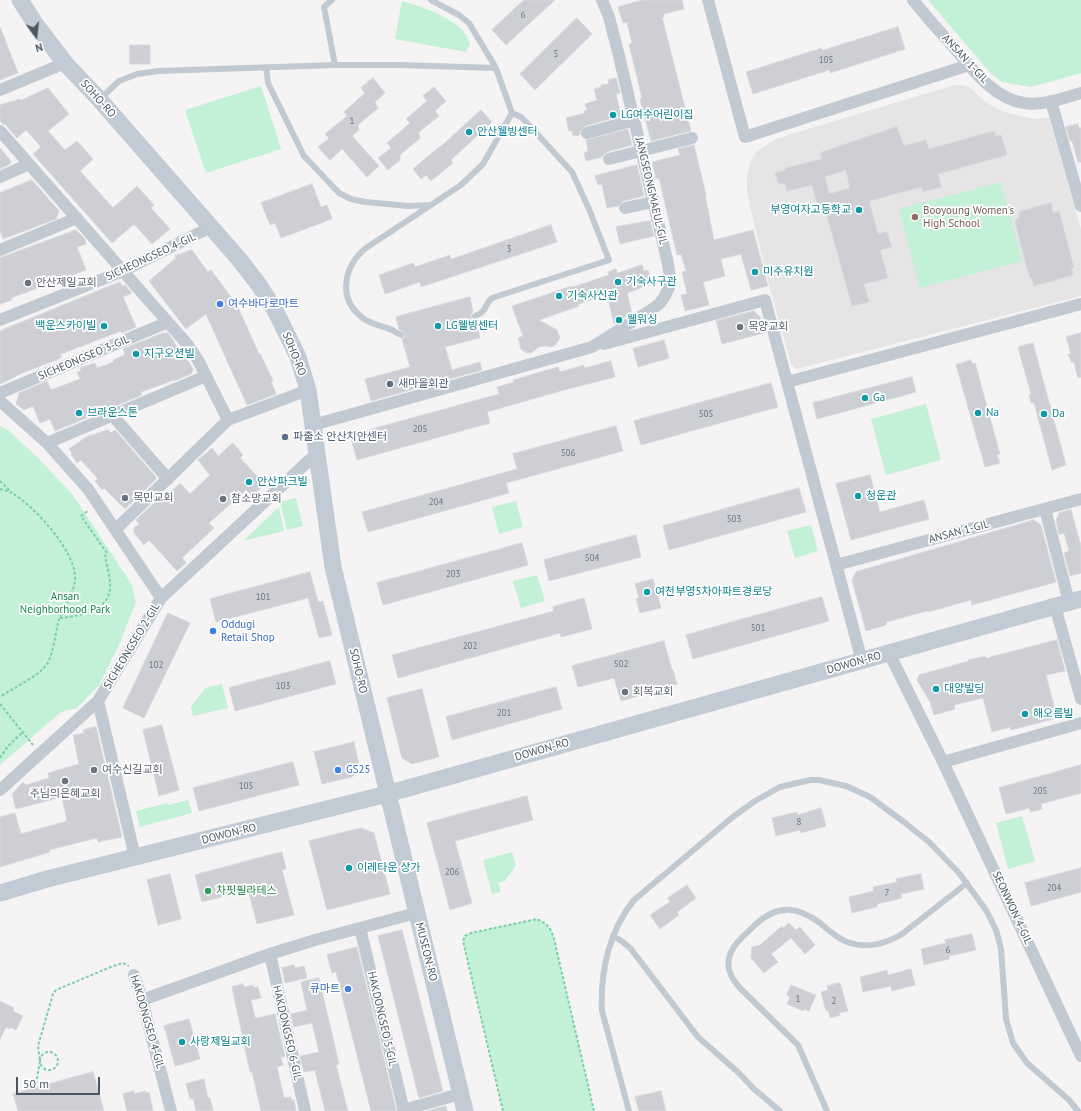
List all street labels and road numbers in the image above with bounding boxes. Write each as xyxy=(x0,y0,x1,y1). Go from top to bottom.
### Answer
street label: ANSAN 1-GIL xyxy=(939,32,991,86)
street label: SOHO-RO xyxy=(78,78,118,120)
street label: JANGSEONGMAEUL-GIL xyxy=(632,136,670,246)
street label: SICHEONGSEO 4-GIL xyxy=(104,230,198,284)
street label: SOHO-RO xyxy=(279,330,309,378)
street label: SICHEONGSEO 3-GIL xyxy=(36,333,132,383)
street label: ANSAN 1-GIL xyxy=(927,518,991,546)
street label: SICHEONGSEO 2-GIL xyxy=(101,601,163,691)
street label: SOHO-RO xyxy=(346,647,370,695)
street label: DOWON-RO xyxy=(825,649,883,677)
street label: DOWON-RO xyxy=(513,736,571,764)
street label: DOWON-RO xyxy=(200,821,258,847)
street label: SEONWON 4-GIL xyxy=(989,869,1035,947)
street label: MUSEON-RO xyxy=(412,921,440,983)
street label: HAKDONGSEO 5-GIL xyxy=(365,970,399,1068)
street label: HAKDONGSEO 4-GIL xyxy=(127,973,167,1071)
street label: HAKDONGSEO 6-GIL xyxy=(270,984,304,1082)

